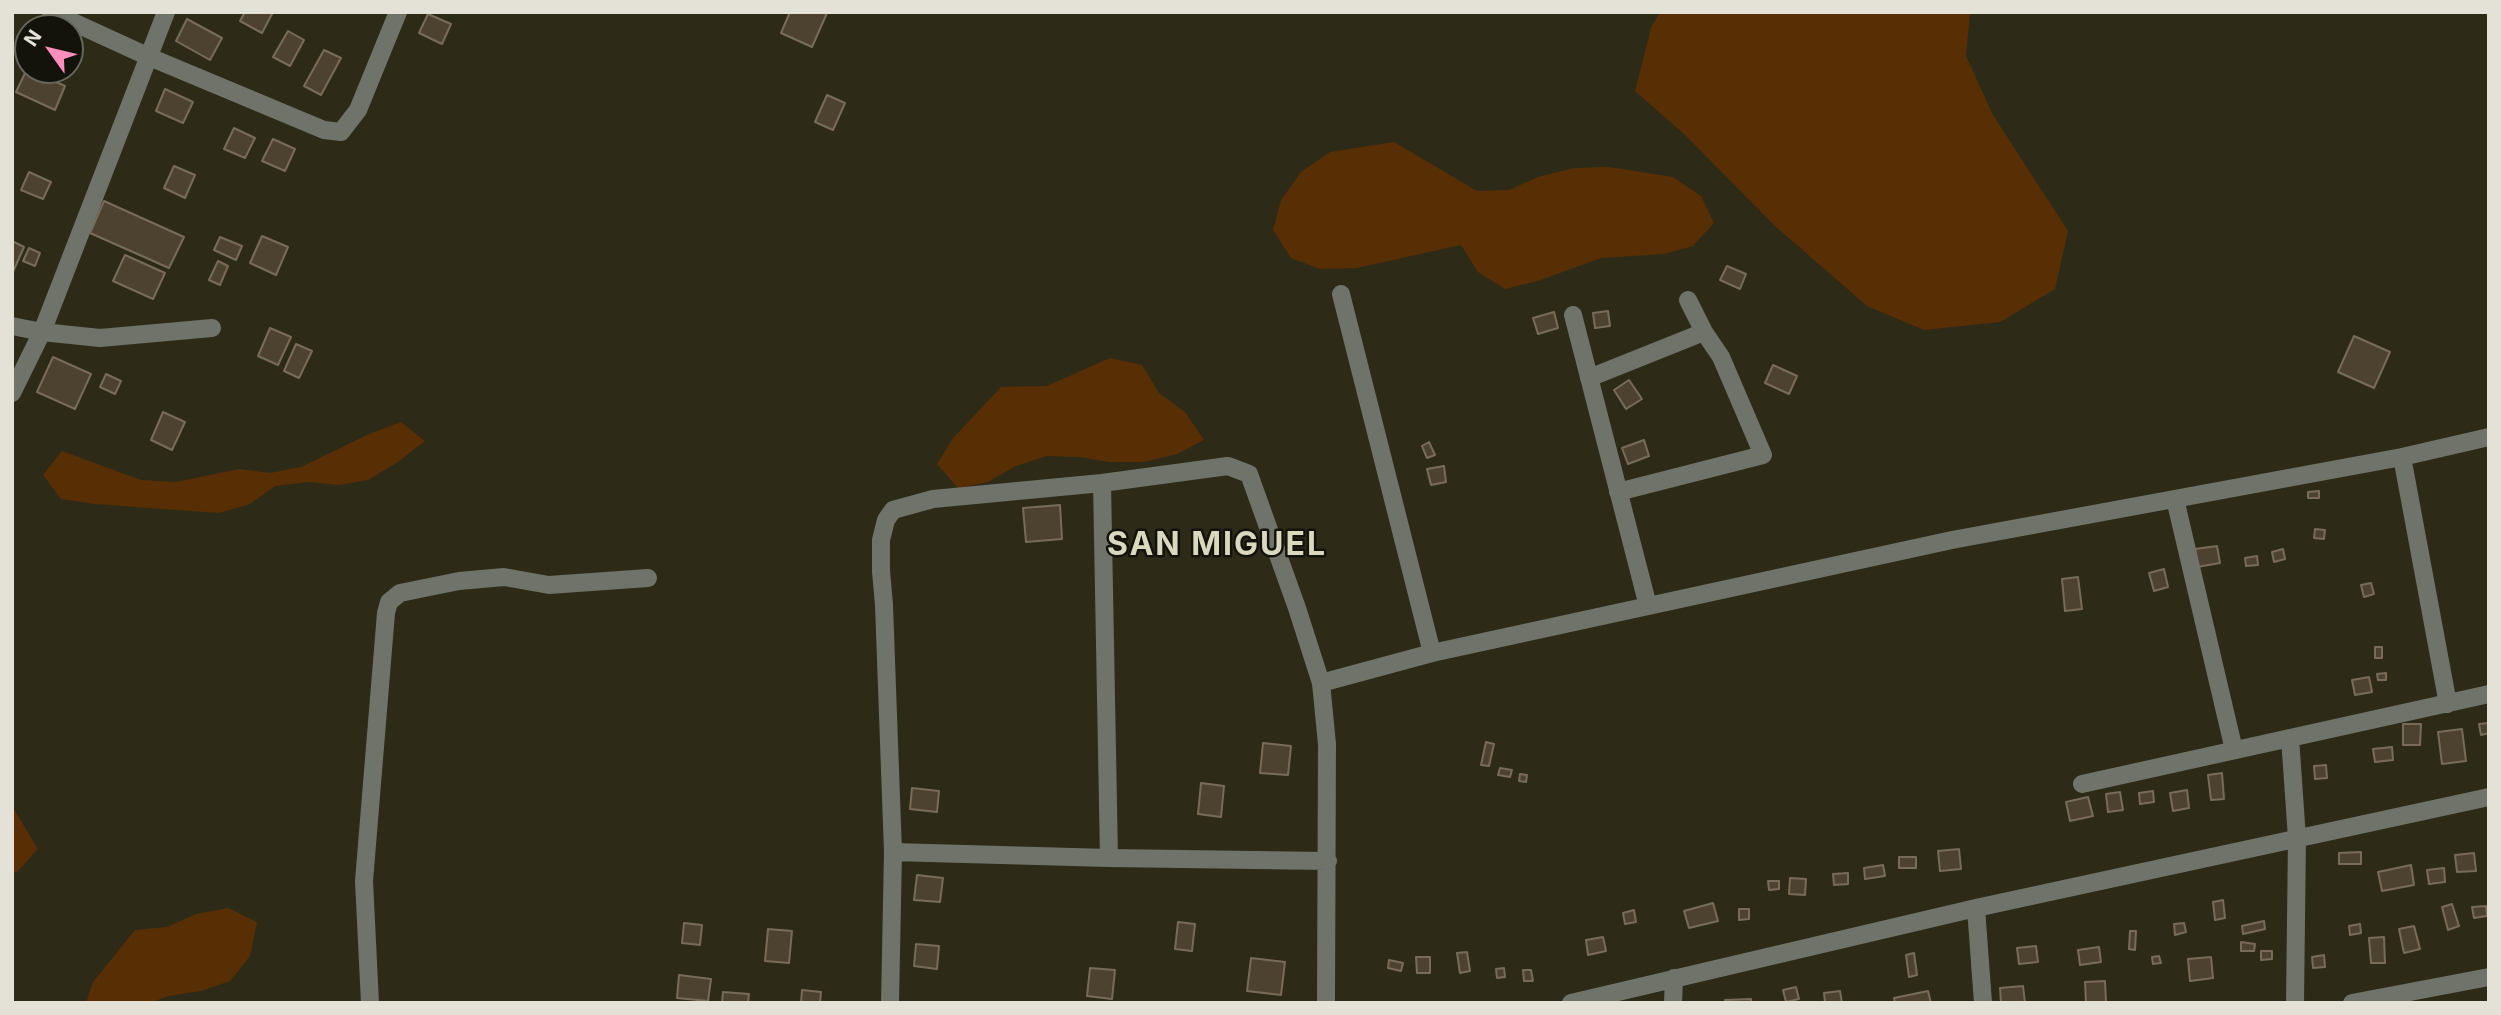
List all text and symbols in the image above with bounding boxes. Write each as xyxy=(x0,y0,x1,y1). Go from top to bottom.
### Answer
north arrow xyxy=(14,14,84,84)
text: N xyxy=(19,26,46,51)
district label: SAN MIGUEL xyxy=(1108,526,1326,564)

